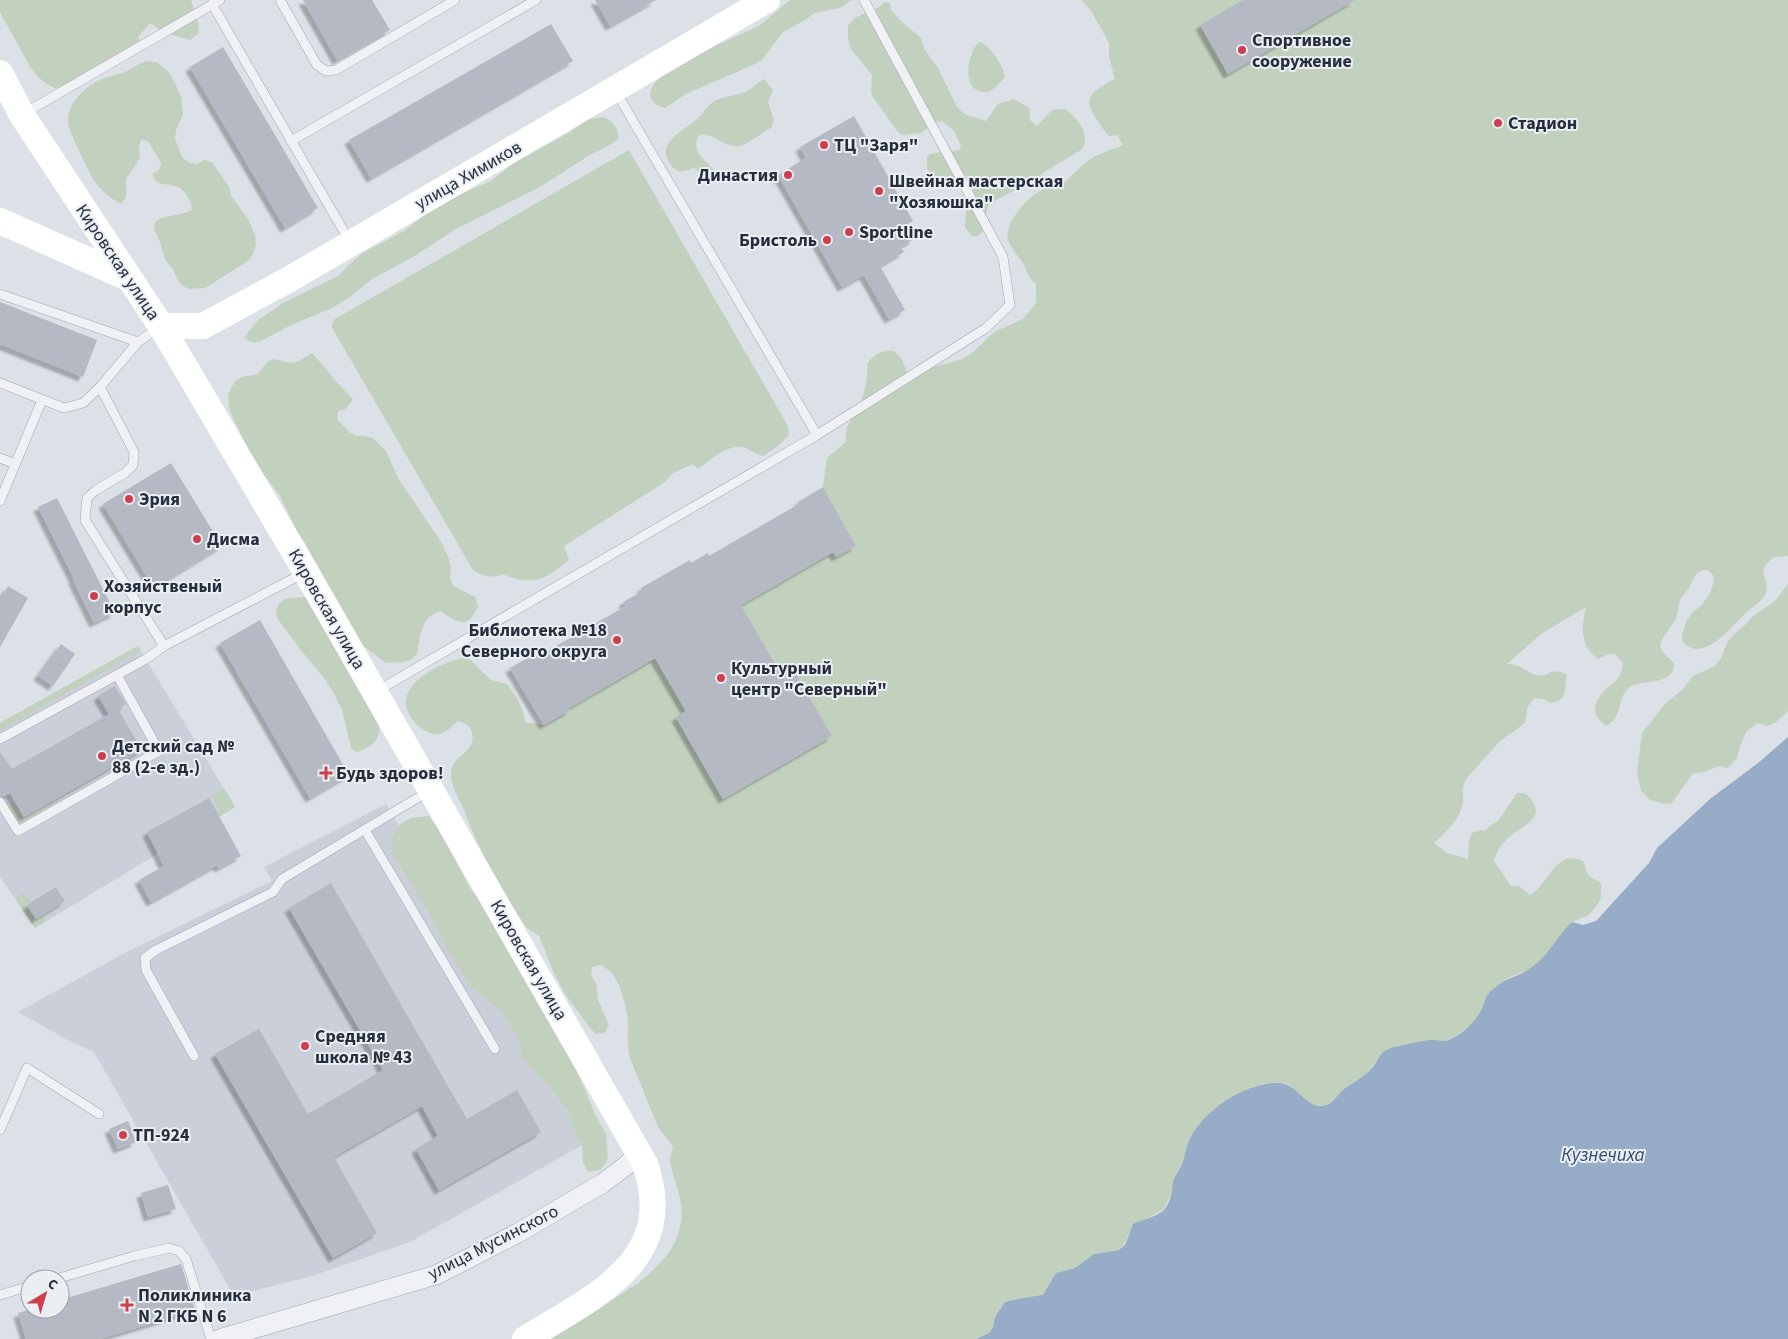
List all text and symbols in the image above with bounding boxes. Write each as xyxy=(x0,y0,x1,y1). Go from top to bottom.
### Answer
place label: Спортивное сооружение xyxy=(1252,28,1352,74)
marker: Спортивное сооружение xyxy=(1236,44,1248,56)
place label: Стадион xyxy=(1508,111,1577,136)
marker: Стадион xyxy=(1492,117,1504,129)
place label: ТЦ "Заря" xyxy=(834,133,918,158)
street label: улица Химиков xyxy=(410,135,526,216)
marker: ТЦ "Заря" xyxy=(818,139,830,151)
place label: Династия xyxy=(698,163,778,188)
marker: Династия xyxy=(782,169,794,181)
place label: Швейная мастерская "Хозяюшка" xyxy=(889,169,1063,215)
marker: Швейная мастерская "Хозяюшка" xyxy=(873,185,885,197)
street label: Кировская улица xyxy=(69,199,166,325)
place label: Sportline xyxy=(859,220,933,245)
marker: Sportline xyxy=(843,226,855,238)
place label: Бристоль xyxy=(739,228,817,253)
marker: Бристоль xyxy=(821,234,833,246)
place label: Эрия xyxy=(139,487,180,512)
marker: Эрия xyxy=(123,493,135,505)
place label: Дисма xyxy=(207,527,260,552)
marker: Дисма xyxy=(191,533,203,545)
street label: Кировская улица xyxy=(282,544,371,674)
place label: Хозяйственый корпус xyxy=(104,574,222,620)
marker: Хозяйственый корпус xyxy=(88,590,100,602)
place label: Библиотека №18 Северного округа xyxy=(461,618,607,664)
marker: Библиотека №18 Северного округа xyxy=(611,634,623,646)
place label: Культурный центр "Северный" xyxy=(731,656,887,702)
marker: Культурный центр "Северный" xyxy=(715,672,727,684)
place label: Детский сад № 88 (2-е зд.) xyxy=(112,734,235,780)
marker: Детский сад № 88 (2-е зд.) xyxy=(96,750,108,762)
place label: Будь здоров! xyxy=(336,761,444,786)
marker: Будь здоров! xyxy=(320,767,332,779)
street label: Кировская улица xyxy=(484,895,573,1025)
place label: Средняя школа № 43 xyxy=(315,1024,412,1070)
marker: Средняя школа № 43 xyxy=(299,1040,311,1052)
place label: ТП-924 xyxy=(133,1123,190,1148)
marker: ТП-924 xyxy=(117,1129,129,1141)
water label: Кузнечиха xyxy=(1561,1142,1645,1169)
street label: улица Мусинского xyxy=(424,1199,563,1286)
north arrow xyxy=(20,1269,70,1319)
text: С xyxy=(43,1274,62,1295)
place label: Поликлиника N 2 ГКБ N 6 xyxy=(138,1283,252,1329)
marker: Поликлиника N 2 ГКБ N 6 xyxy=(120,1298,134,1312)

